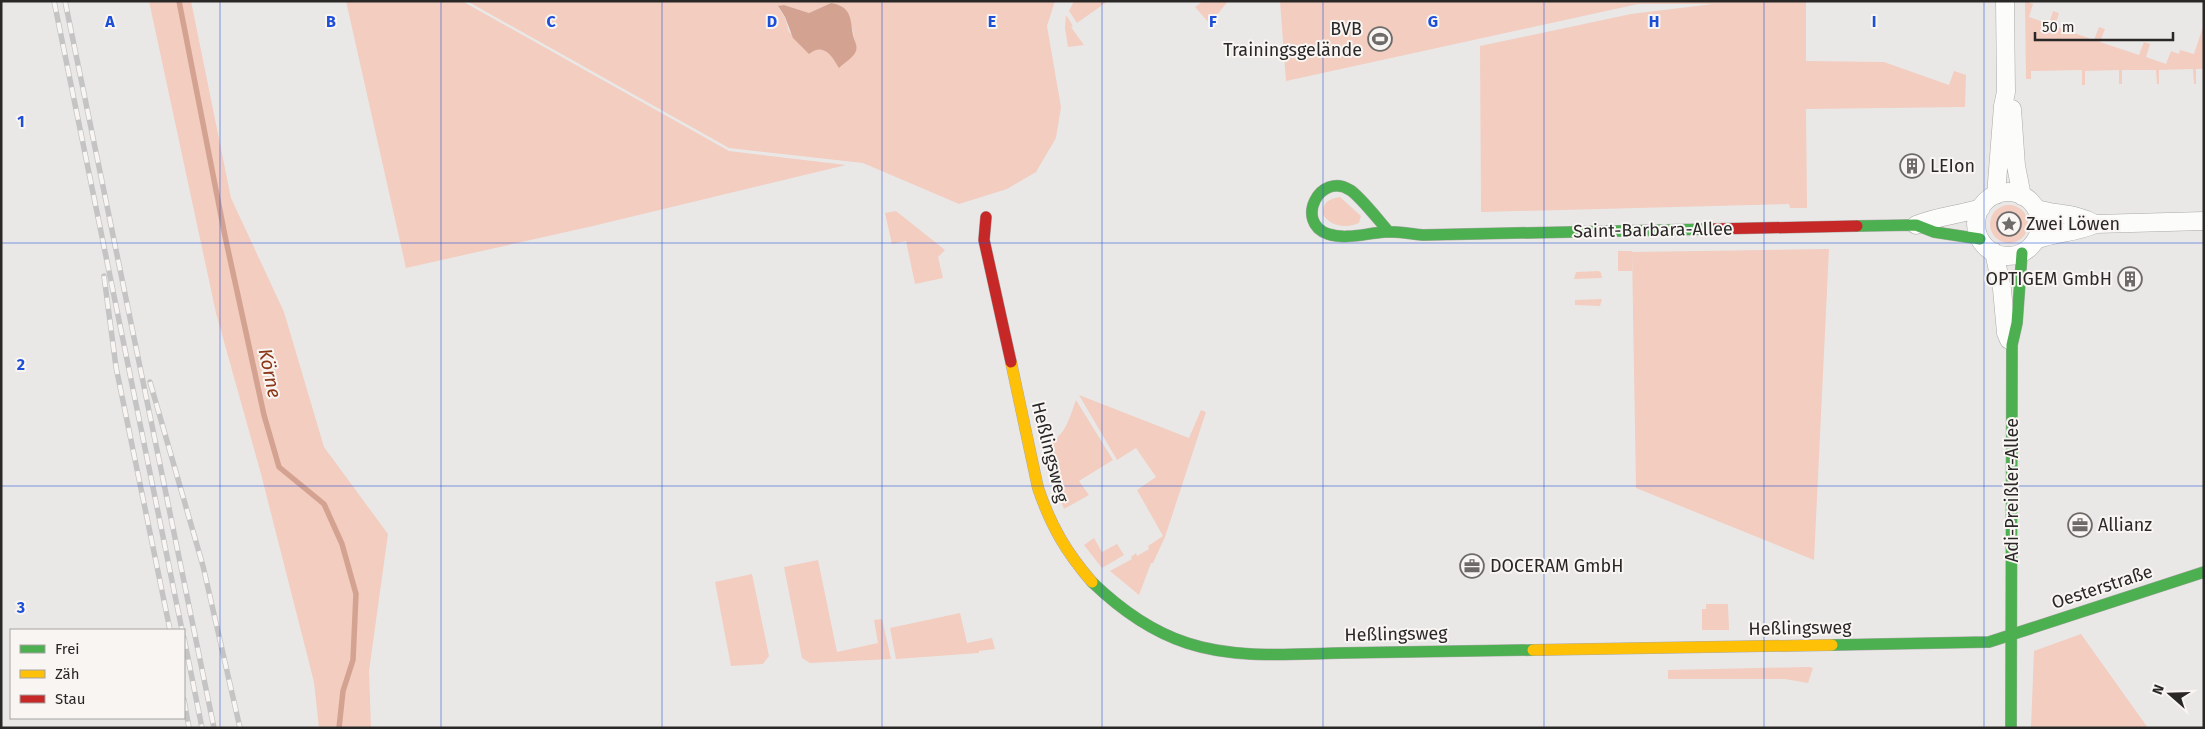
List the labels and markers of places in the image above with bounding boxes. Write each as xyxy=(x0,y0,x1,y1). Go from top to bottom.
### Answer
place label: BVB Trainingsgelände xyxy=(1223,18,1362,61)
sports icon: BVB Trainingsgelände xyxy=(1367,26,1393,52)
building icon: LEIon xyxy=(1899,153,1925,179)
place label: LEIon xyxy=(1930,155,1975,177)
place icon: Zwei Löwen xyxy=(1996,211,2022,237)
place label: Zwei Löwen xyxy=(2026,213,2120,235)
building icon: OPTIGEM GmbH xyxy=(2117,266,2143,292)
place label: OPTIGEM GmbH xyxy=(1985,268,2112,290)
office icon: Allianz xyxy=(2067,512,2093,538)
place label: Allianz xyxy=(2098,514,2152,536)
office icon: DOCERAM GmbH xyxy=(1459,553,1485,579)
place label: DOCERAM GmbH xyxy=(1490,555,1623,577)

